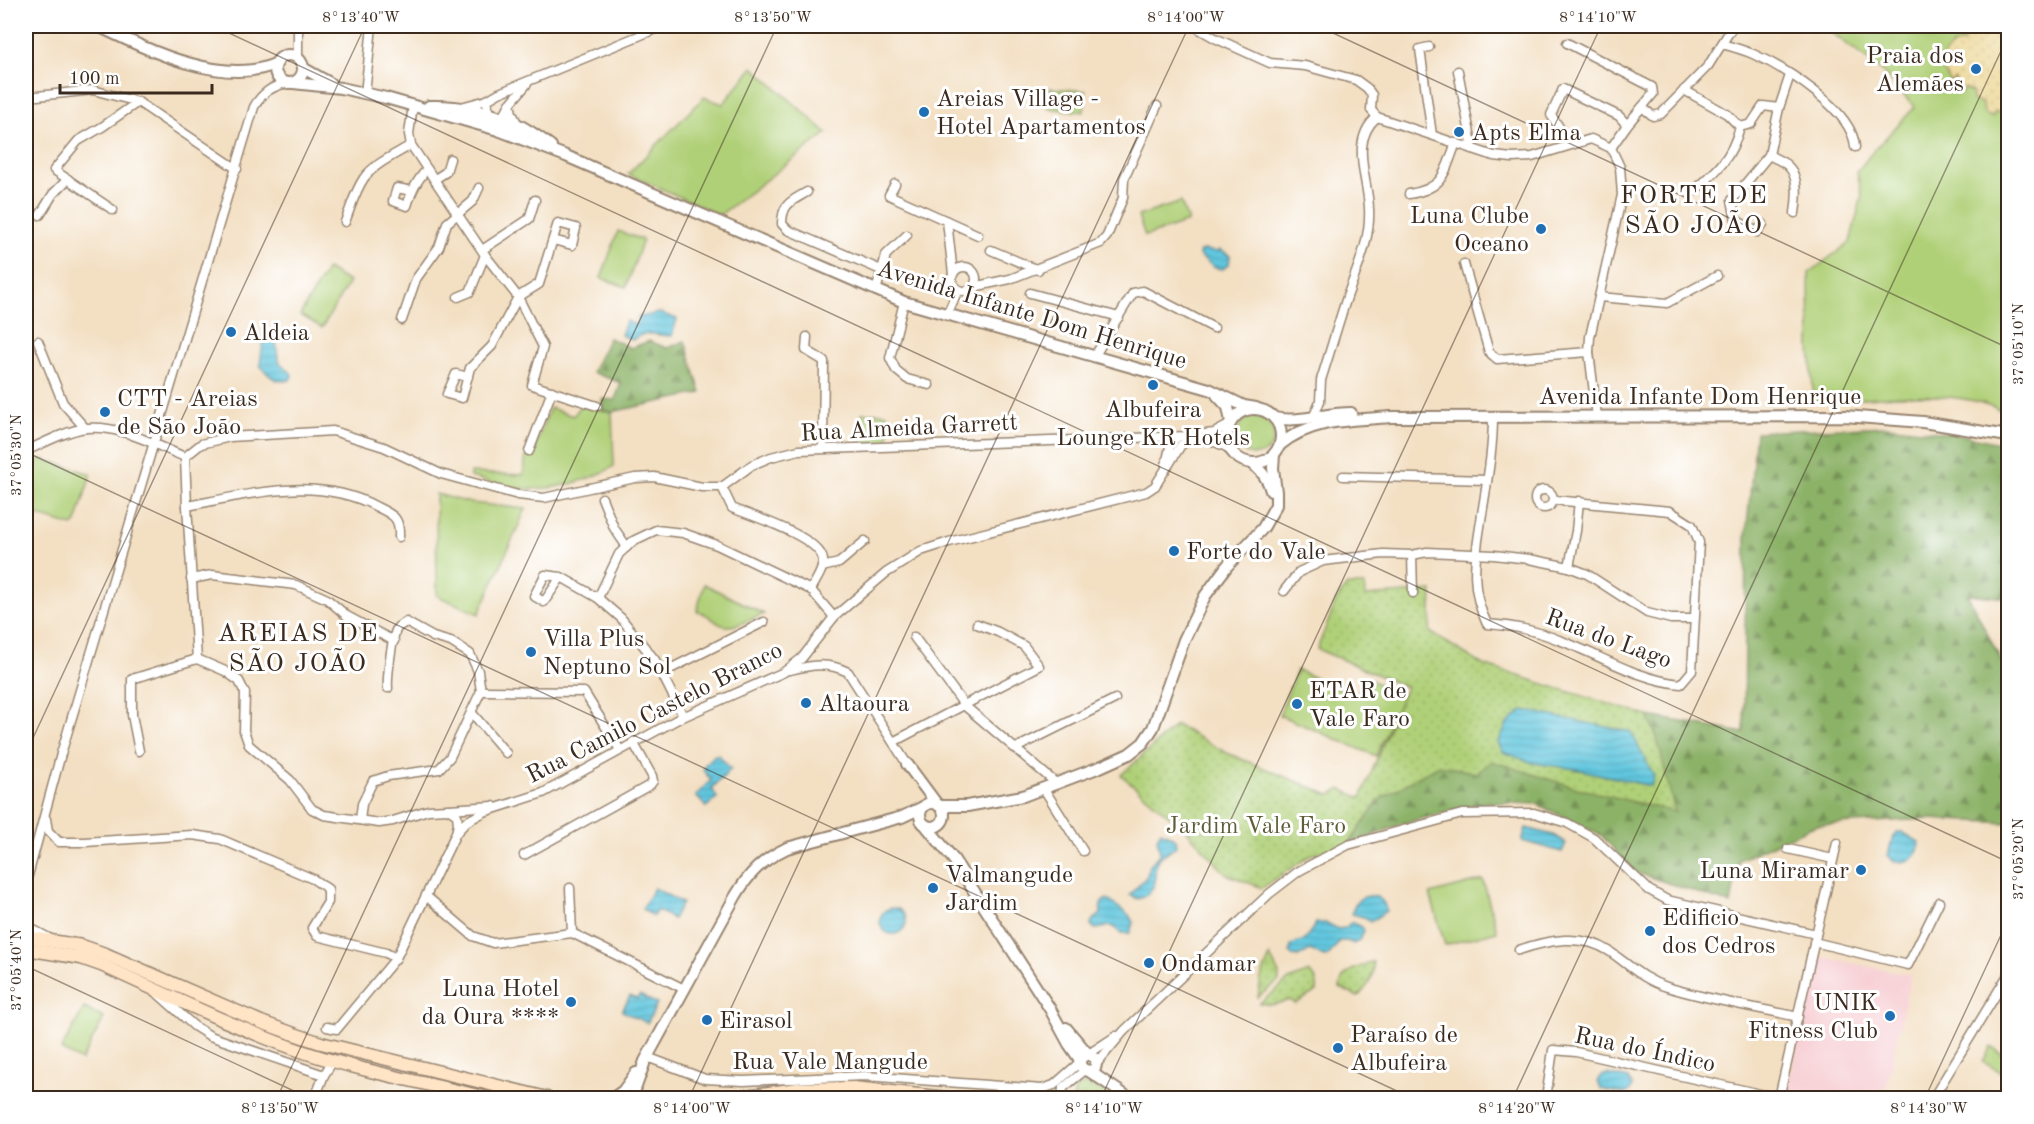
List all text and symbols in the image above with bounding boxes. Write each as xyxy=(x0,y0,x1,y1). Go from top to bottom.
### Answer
text: 8°13'40"W xyxy=(322,11,400,26)
text: 8°13'50"W xyxy=(734,11,812,26)
text: 8°14'00"W xyxy=(1147,11,1225,26)
text: 8°14'10"W xyxy=(1559,11,1637,26)
place label: Praia dos Alemães xyxy=(1866,45,1964,97)
scale bar xyxy=(60,57,212,95)
marker: Praia dos Alemães xyxy=(1969,62,1983,76)
text: 100 m xyxy=(69,70,120,88)
place label: Areias Village - Hotel Apartamentos xyxy=(936,88,1146,140)
marker: Areias Village - Hotel Apartamentos xyxy=(917,105,931,119)
place label: Apts Elma xyxy=(1471,122,1581,146)
marker: Apts Elma xyxy=(1452,125,1466,139)
district label: FORTE DE SÃO JOÃO xyxy=(1620,183,1768,239)
place label: Luna Clube Oceano xyxy=(1410,205,1529,257)
marker: Luna Clube Oceano xyxy=(1534,222,1548,236)
street label: Avenida Infante Dom Henrique xyxy=(874,257,1189,375)
text: 37°05'10"N xyxy=(2012,303,2027,385)
place label: Aldeia xyxy=(243,322,310,346)
marker: Aldeia xyxy=(224,325,238,339)
marker: Albufeira Lounge KR Hotels xyxy=(1146,378,1160,392)
street label: Avenida Infante Dom Henrique xyxy=(1539,386,1861,410)
place label: CTT - Areias de São João xyxy=(117,388,258,440)
place label: Albufeira Lounge KR Hotels xyxy=(1056,399,1250,451)
marker: CTT - Areias de São João xyxy=(98,405,112,419)
street label: Rua Almeida Garrett xyxy=(800,411,1018,447)
text: 37°05'30"N xyxy=(10,414,25,496)
place label: Forte do Vale xyxy=(1186,541,1326,565)
marker: Forte do Vale xyxy=(1167,544,1181,558)
street label: Rua do Lago xyxy=(1542,606,1675,674)
district label: AREIAS DE SÃO JOÃO xyxy=(217,621,379,677)
place label: Villa Plus Neptuno Sol xyxy=(543,628,671,680)
street label: Rua Camilo Castelo Branco xyxy=(523,639,787,789)
marker: Villa Plus Neptuno Sol xyxy=(524,645,538,659)
place label: ETAR de Vale Faro xyxy=(1309,680,1410,732)
place label: Altaoura xyxy=(818,693,910,717)
marker: Altaoura xyxy=(799,696,813,710)
marker: ETAR de Vale Faro xyxy=(1290,697,1304,711)
park label: Jardim Vale Faro xyxy=(1166,815,1346,839)
text: 37°05'20"N xyxy=(2012,818,2027,900)
place label: Luna Miramar xyxy=(1700,860,1849,884)
marker: Luna Miramar xyxy=(1854,863,1868,877)
place label: Valmangude Jardim xyxy=(945,864,1073,916)
marker: Valmangude Jardim xyxy=(926,881,940,895)
place label: Edificio dos Cedros xyxy=(1662,907,1775,959)
marker: Edificio dos Cedros xyxy=(1643,924,1657,938)
text: 37°05'40"N xyxy=(10,929,25,1011)
place label: Ondamar xyxy=(1161,953,1256,977)
marker: Ondamar xyxy=(1142,956,1156,970)
place label: Luna Hotel da Oura **** xyxy=(422,978,559,1030)
place label: UNIK Fitness Club xyxy=(1748,992,1878,1044)
marker: Luna Hotel da Oura **** xyxy=(564,995,578,1009)
marker: UNIK Fitness Club xyxy=(1883,1009,1897,1023)
place label: Eirasol xyxy=(719,1010,793,1034)
marker: Eirasol xyxy=(700,1013,714,1027)
street label: Rua do Índico xyxy=(1572,1020,1718,1078)
place label: Paraíso de Albufeira xyxy=(1350,1024,1458,1076)
marker: Paraíso de Albufeira xyxy=(1331,1041,1345,1055)
street label: Rua Vale Mangude xyxy=(732,1051,928,1075)
text: 8°13'50"W xyxy=(241,1102,319,1117)
text: 8°14'00"W xyxy=(653,1102,731,1117)
text: 8°14'10"W xyxy=(1065,1102,1143,1117)
text: 8°14'20"W xyxy=(1478,1102,1556,1117)
text: 8°14'30"W xyxy=(1890,1102,1968,1117)

